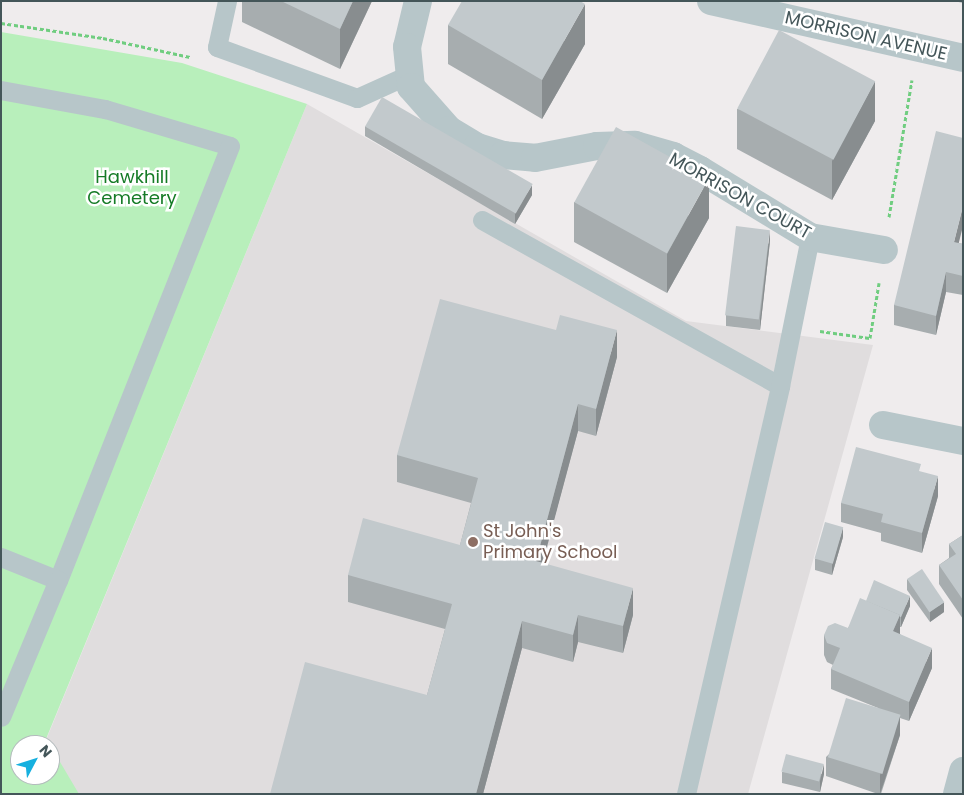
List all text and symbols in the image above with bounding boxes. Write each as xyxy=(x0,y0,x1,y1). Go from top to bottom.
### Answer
street label: MORRISON AVENUE xyxy=(783,7,949,65)
street label: MORRISON COURT xyxy=(665,148,815,244)
park label: Hawkhill Cemetery xyxy=(87,167,177,210)
place label: St John's Primary School xyxy=(483,521,617,564)
marker: St John's Primary School xyxy=(467,536,479,548)
north arrow xyxy=(10,735,60,785)
text: N xyxy=(35,741,57,761)

